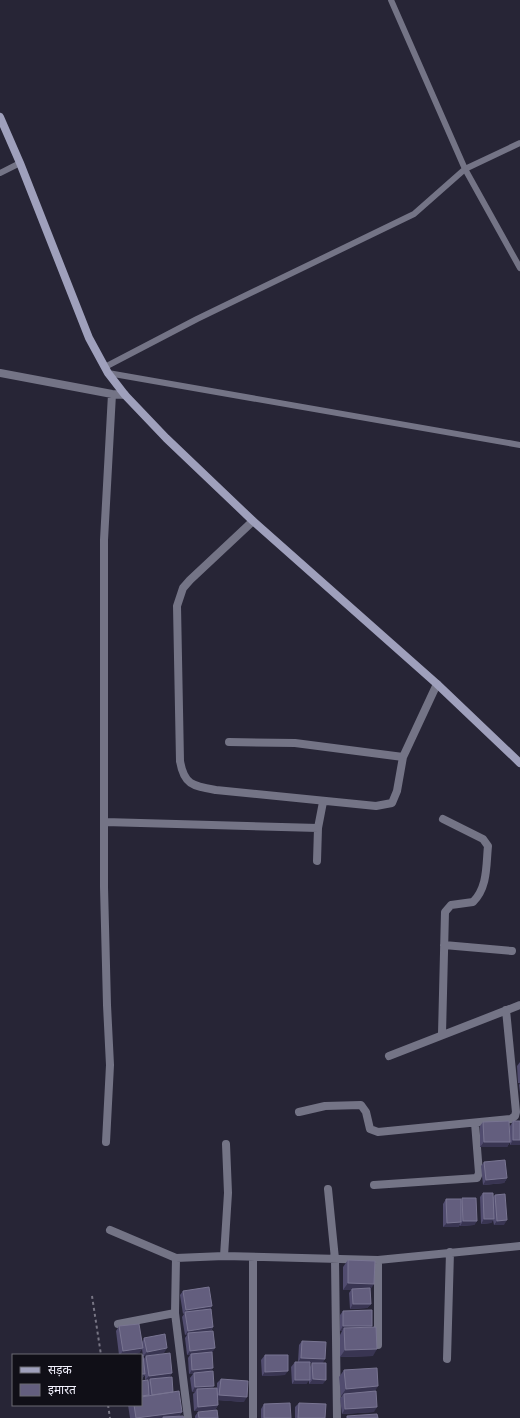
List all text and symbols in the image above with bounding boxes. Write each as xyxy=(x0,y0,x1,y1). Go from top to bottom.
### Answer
legend xyxy=(12,1354,142,1406)
text: सड़क xyxy=(48,1363,73,1377)
text: इमारत xyxy=(48,1383,77,1397)

